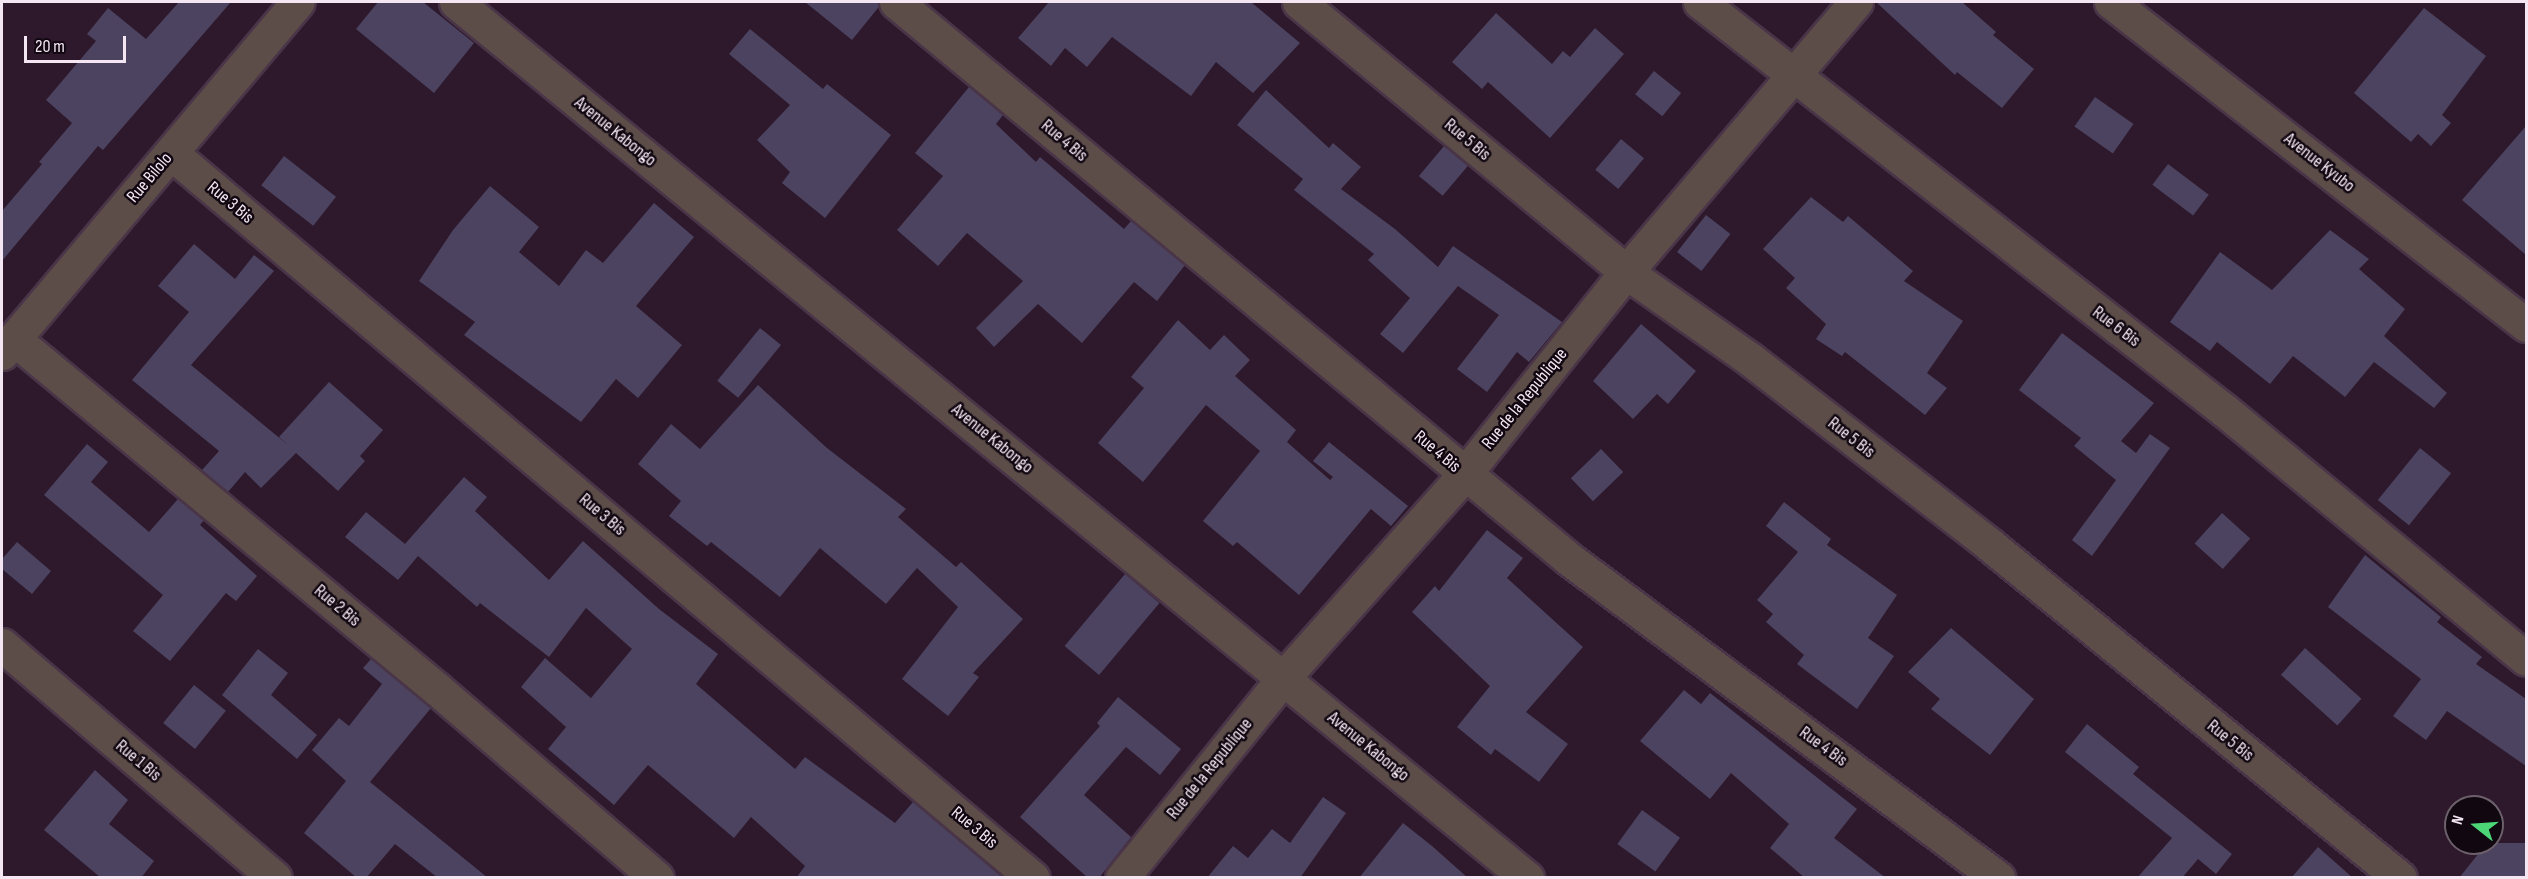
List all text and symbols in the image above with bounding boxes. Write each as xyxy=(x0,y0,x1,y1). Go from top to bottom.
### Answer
scale bar xyxy=(27,24,129,62)
text: 20 m xyxy=(35,36,65,57)
street label: Avenue Kabongo xyxy=(570,92,660,172)
street label: Rue 5 Bis xyxy=(1439,114,1495,166)
street label: Rue 4 Bis xyxy=(1036,115,1092,167)
street label: Avenue Kyubo xyxy=(2279,129,2359,197)
street label: Rue Bilolo xyxy=(123,148,177,208)
street label: Rue 3 Bis xyxy=(202,177,258,229)
street label: Rue 6 Bis xyxy=(2088,302,2144,352)
street label: Rue de la Republique xyxy=(1478,344,1572,454)
street label: Avenue Kabongo xyxy=(947,399,1037,479)
street label: Rue 5 Bis xyxy=(1823,413,1879,463)
street label: Rue 4 Bis xyxy=(1409,426,1465,478)
street label: Rue 3 Bis xyxy=(574,489,630,541)
street label: Rue 2 Bis xyxy=(309,580,365,632)
street label: Avenue Kabongo xyxy=(1323,707,1413,787)
street label: Rue de la Republique xyxy=(1163,714,1257,824)
street label: Rue 5 Bis xyxy=(2202,716,2258,766)
street label: Rue 4 Bis xyxy=(1795,722,1851,772)
street label: Rue 1 Bis xyxy=(111,736,165,786)
north arrow xyxy=(2444,795,2504,855)
street label: Rue 3 Bis xyxy=(946,802,1002,854)
text: N xyxy=(2448,813,2469,827)

